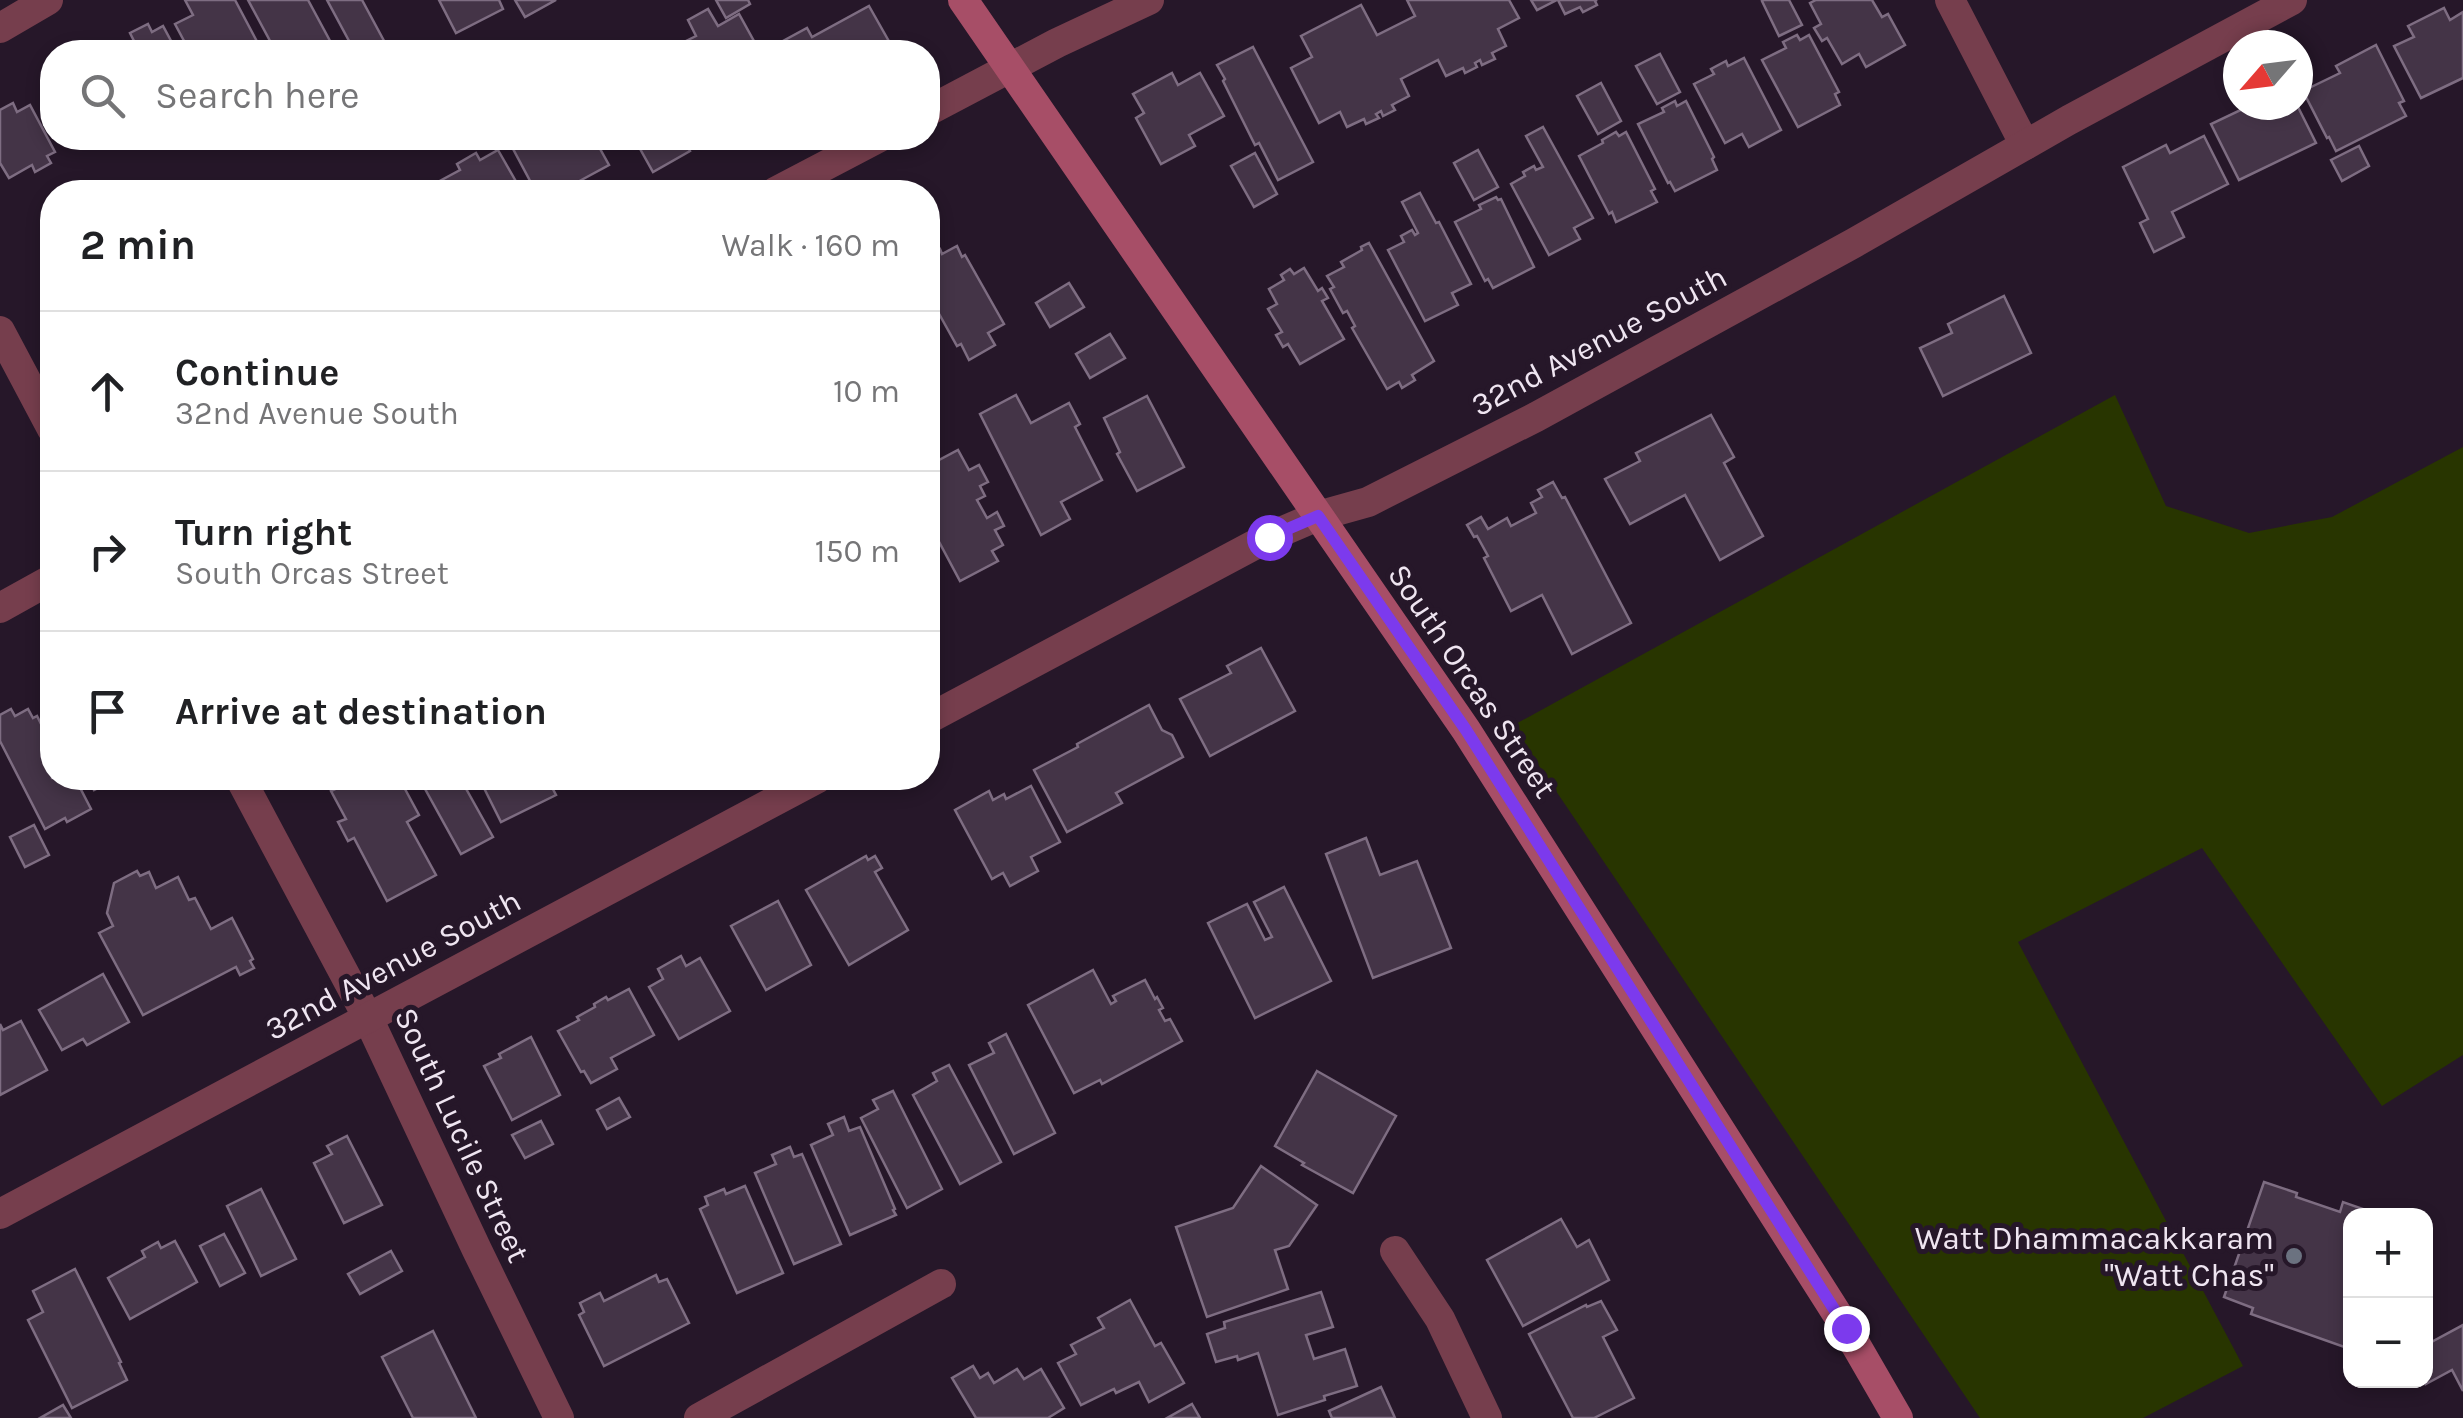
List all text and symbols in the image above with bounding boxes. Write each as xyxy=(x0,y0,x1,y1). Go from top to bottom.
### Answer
north arrow xyxy=(2223,30,2313,120)
search box xyxy=(40,40,940,150)
icon: search xyxy=(75,68,130,123)
text: Search here xyxy=(155,73,359,118)
text: 2 min xyxy=(80,220,196,270)
text: Walk · 160 m xyxy=(721,227,900,264)
street label: 32nd Avenue South xyxy=(1465,258,1733,424)
text: Continue xyxy=(175,350,339,395)
icon: ahead xyxy=(80,364,135,419)
text: 10 m xyxy=(833,373,900,410)
text: 32nd Avenue South xyxy=(175,395,459,432)
text: Turn right xyxy=(175,510,352,555)
route start xyxy=(1247,515,1293,561)
icon: right xyxy=(80,524,135,579)
text: 150 m xyxy=(815,533,900,570)
text: South Orcas Street xyxy=(175,555,449,592)
street label: South Orcas Street xyxy=(1380,557,1564,805)
icon: arrive xyxy=(80,684,135,739)
text: Arrive at destination xyxy=(175,689,547,734)
street label: 32nd Avenue South xyxy=(259,882,527,1048)
street label: South Lucile Street xyxy=(387,1002,537,1268)
map controls xyxy=(2343,1208,2433,1388)
button: + xyxy=(2343,1208,2433,1298)
place label: Watt Dhammacakkaram "Watt Chas" xyxy=(1915,1220,2274,1294)
marker: Watt Dhammacakkaram "Watt Chas" xyxy=(2283,1245,2305,1267)
button: − xyxy=(2343,1298,2433,1388)
route end xyxy=(1824,1306,1870,1352)

